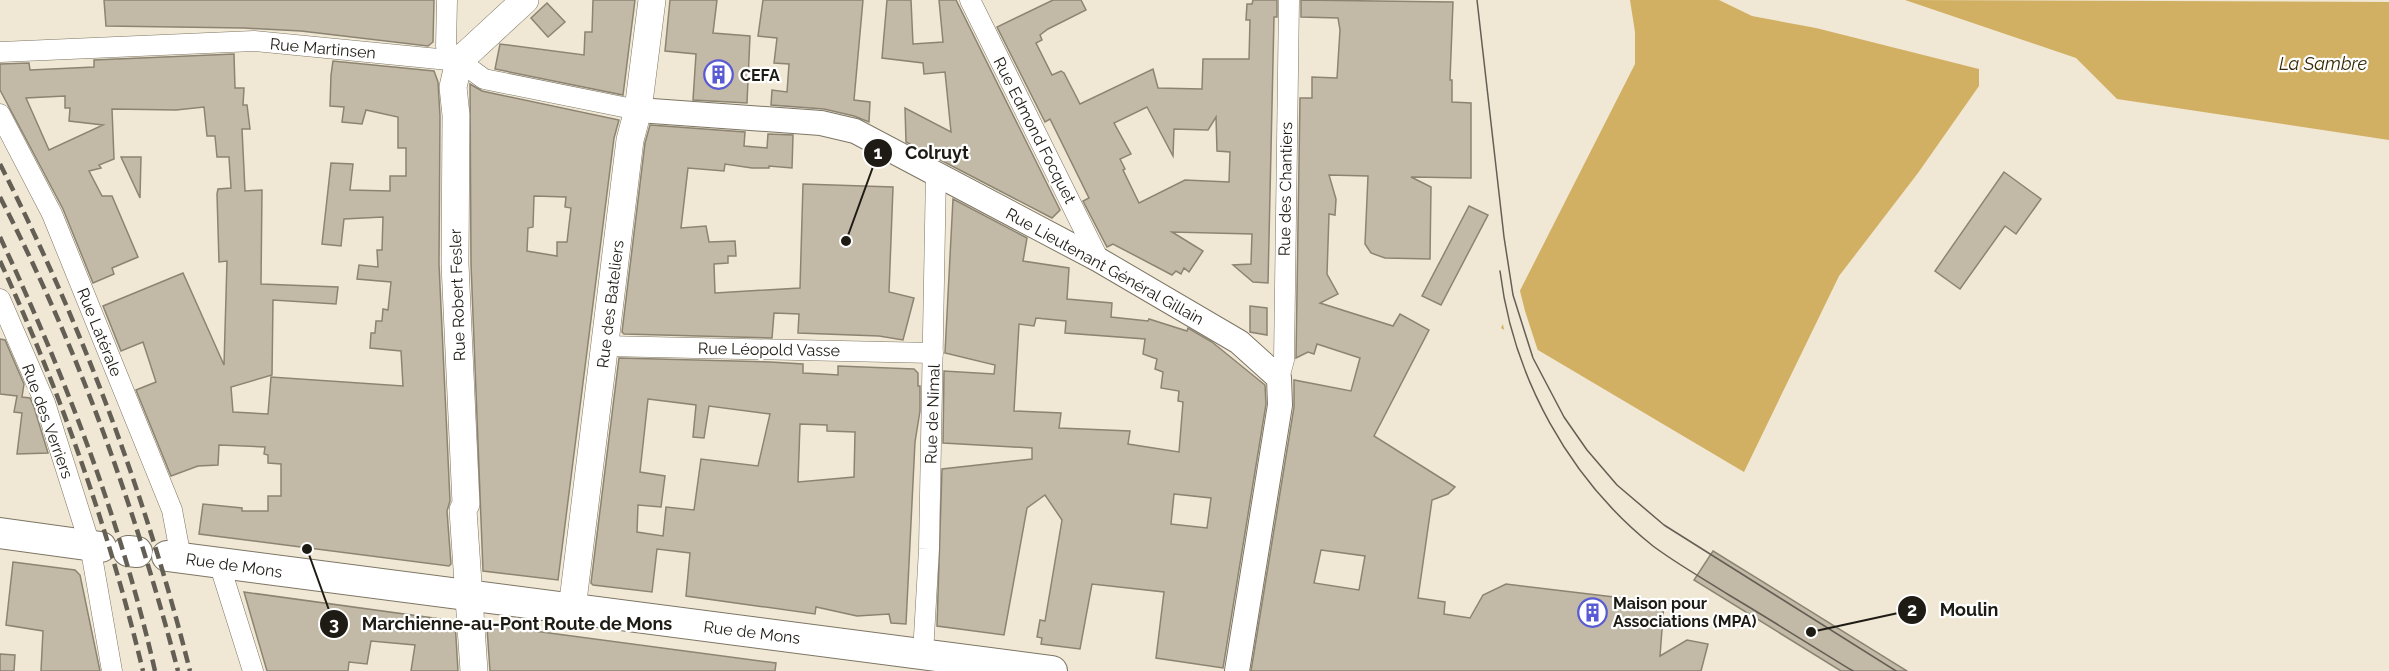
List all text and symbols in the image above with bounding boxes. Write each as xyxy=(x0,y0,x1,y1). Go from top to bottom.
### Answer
street label: Rue Martinsen xyxy=(269,34,377,63)
water label: La Sambre xyxy=(2279,53,2367,74)
street label: Rue Edmond Focquet xyxy=(989,54,1080,207)
building icon: CEFA xyxy=(703,59,735,91)
place label: CEFA xyxy=(740,66,780,85)
street label: Rue des Chantiers xyxy=(1275,121,1296,256)
callout: Colruyt xyxy=(863,135,981,171)
text: 1 xyxy=(874,142,883,163)
text: Colruyt xyxy=(905,142,969,163)
street label: Rue Lieutenant Général Gillain xyxy=(1002,204,1207,329)
street label: Rue Robert Fesler xyxy=(446,228,469,362)
street label: Rue des Bateliers xyxy=(593,239,628,369)
street label: Rue Latérale xyxy=(73,285,126,379)
street label: Rue Léopold Vasse xyxy=(698,339,840,360)
street label: Rue des Verriers xyxy=(18,361,77,481)
street label: Rue de Nimal xyxy=(921,363,944,464)
street label: Rue de Mons xyxy=(184,549,284,582)
callout: Moulin xyxy=(1897,592,2010,628)
place label: Maison pour Associations (MPA) xyxy=(1613,594,1756,631)
building icon: Maison pour Associations (MPA) xyxy=(1576,596,1608,628)
text: 2 xyxy=(1907,599,1917,620)
text: Moulin xyxy=(1940,599,1998,620)
callout: Marchienne-au-Pont Route de Mons xyxy=(319,606,684,642)
text: 3 xyxy=(329,613,339,634)
text: Marchienne-au-Pont Route de Mons xyxy=(362,613,672,634)
street label: Rue de Mons xyxy=(703,617,802,648)

